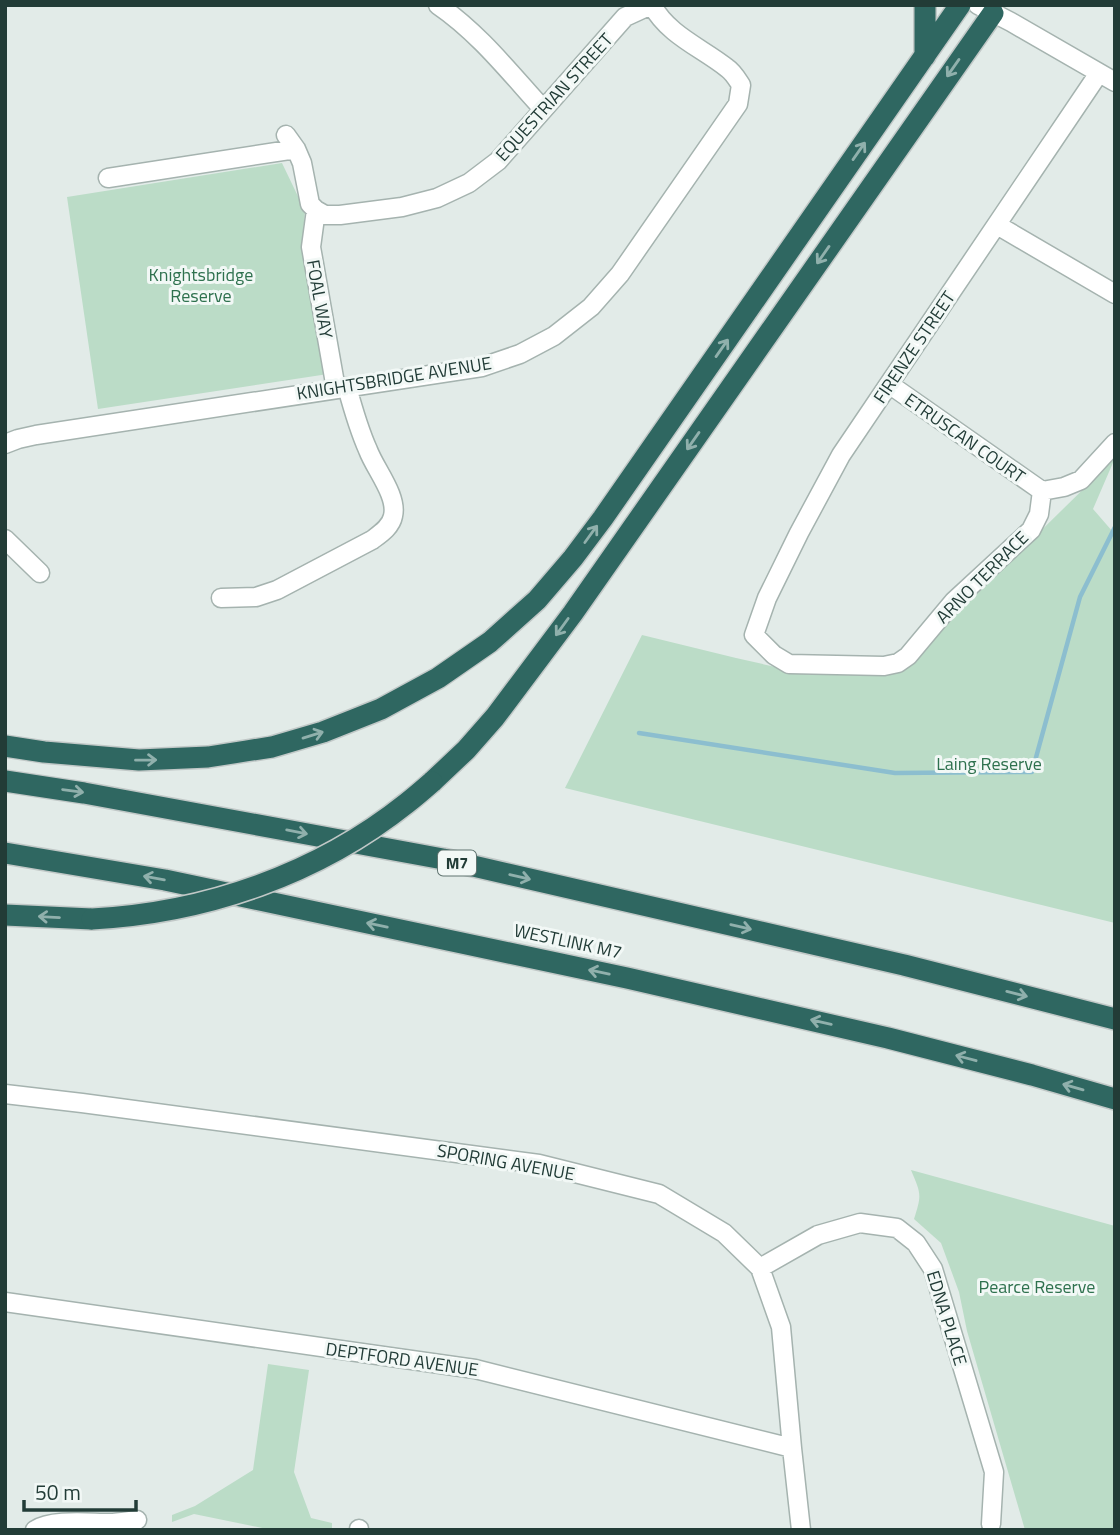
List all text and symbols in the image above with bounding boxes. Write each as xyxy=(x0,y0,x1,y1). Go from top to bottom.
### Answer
street label: EQUESTRIAN STREET xyxy=(489,26,619,167)
one-way arrow xyxy=(946,58,960,77)
one-way arrow xyxy=(852,142,866,161)
one-way arrow xyxy=(816,245,830,264)
street label: FOAL WAY xyxy=(300,258,340,341)
park label: Knightsbridge Reserve xyxy=(149,261,253,309)
street label: FIRENZE STREET xyxy=(866,285,962,409)
one-way arrow xyxy=(715,339,729,358)
street label: KNIGHTSBRIDGE AVENUE xyxy=(295,349,493,407)
street label: ETRUSCAN COURT xyxy=(899,386,1031,490)
one-way arrow xyxy=(686,431,700,450)
street label: ARNO TERRACE xyxy=(929,524,1035,630)
one-way arrow xyxy=(584,525,599,544)
one-way arrow xyxy=(555,618,570,636)
one-way arrow xyxy=(301,728,323,740)
park label: Laing Reserve xyxy=(936,750,1042,777)
one-way arrow xyxy=(134,753,157,766)
one-way arrow xyxy=(61,785,84,798)
one-way arrow xyxy=(285,826,308,839)
road number: M7 xyxy=(438,850,476,876)
one-way arrow xyxy=(143,871,166,884)
one-way arrow xyxy=(508,871,531,884)
one-way arrow xyxy=(38,911,61,924)
street label: WESTLINK M7 xyxy=(512,916,624,966)
one-way arrow xyxy=(366,917,389,931)
one-way arrow xyxy=(729,921,752,935)
one-way arrow xyxy=(588,964,611,978)
one-way arrow xyxy=(1006,988,1028,1001)
one-way arrow xyxy=(810,1015,833,1029)
one-way arrow xyxy=(955,1051,978,1064)
one-way arrow xyxy=(1063,1080,1085,1093)
street label: SPORING AVENUE xyxy=(435,1137,577,1187)
street label: EDNA PLACE xyxy=(920,1267,974,1369)
park label: Pearce Reserve xyxy=(979,1273,1095,1300)
street label: DEPTFORD AVENUE xyxy=(324,1335,480,1383)
scale bar xyxy=(24,1468,136,1512)
text: 50 m xyxy=(35,1476,81,1508)

